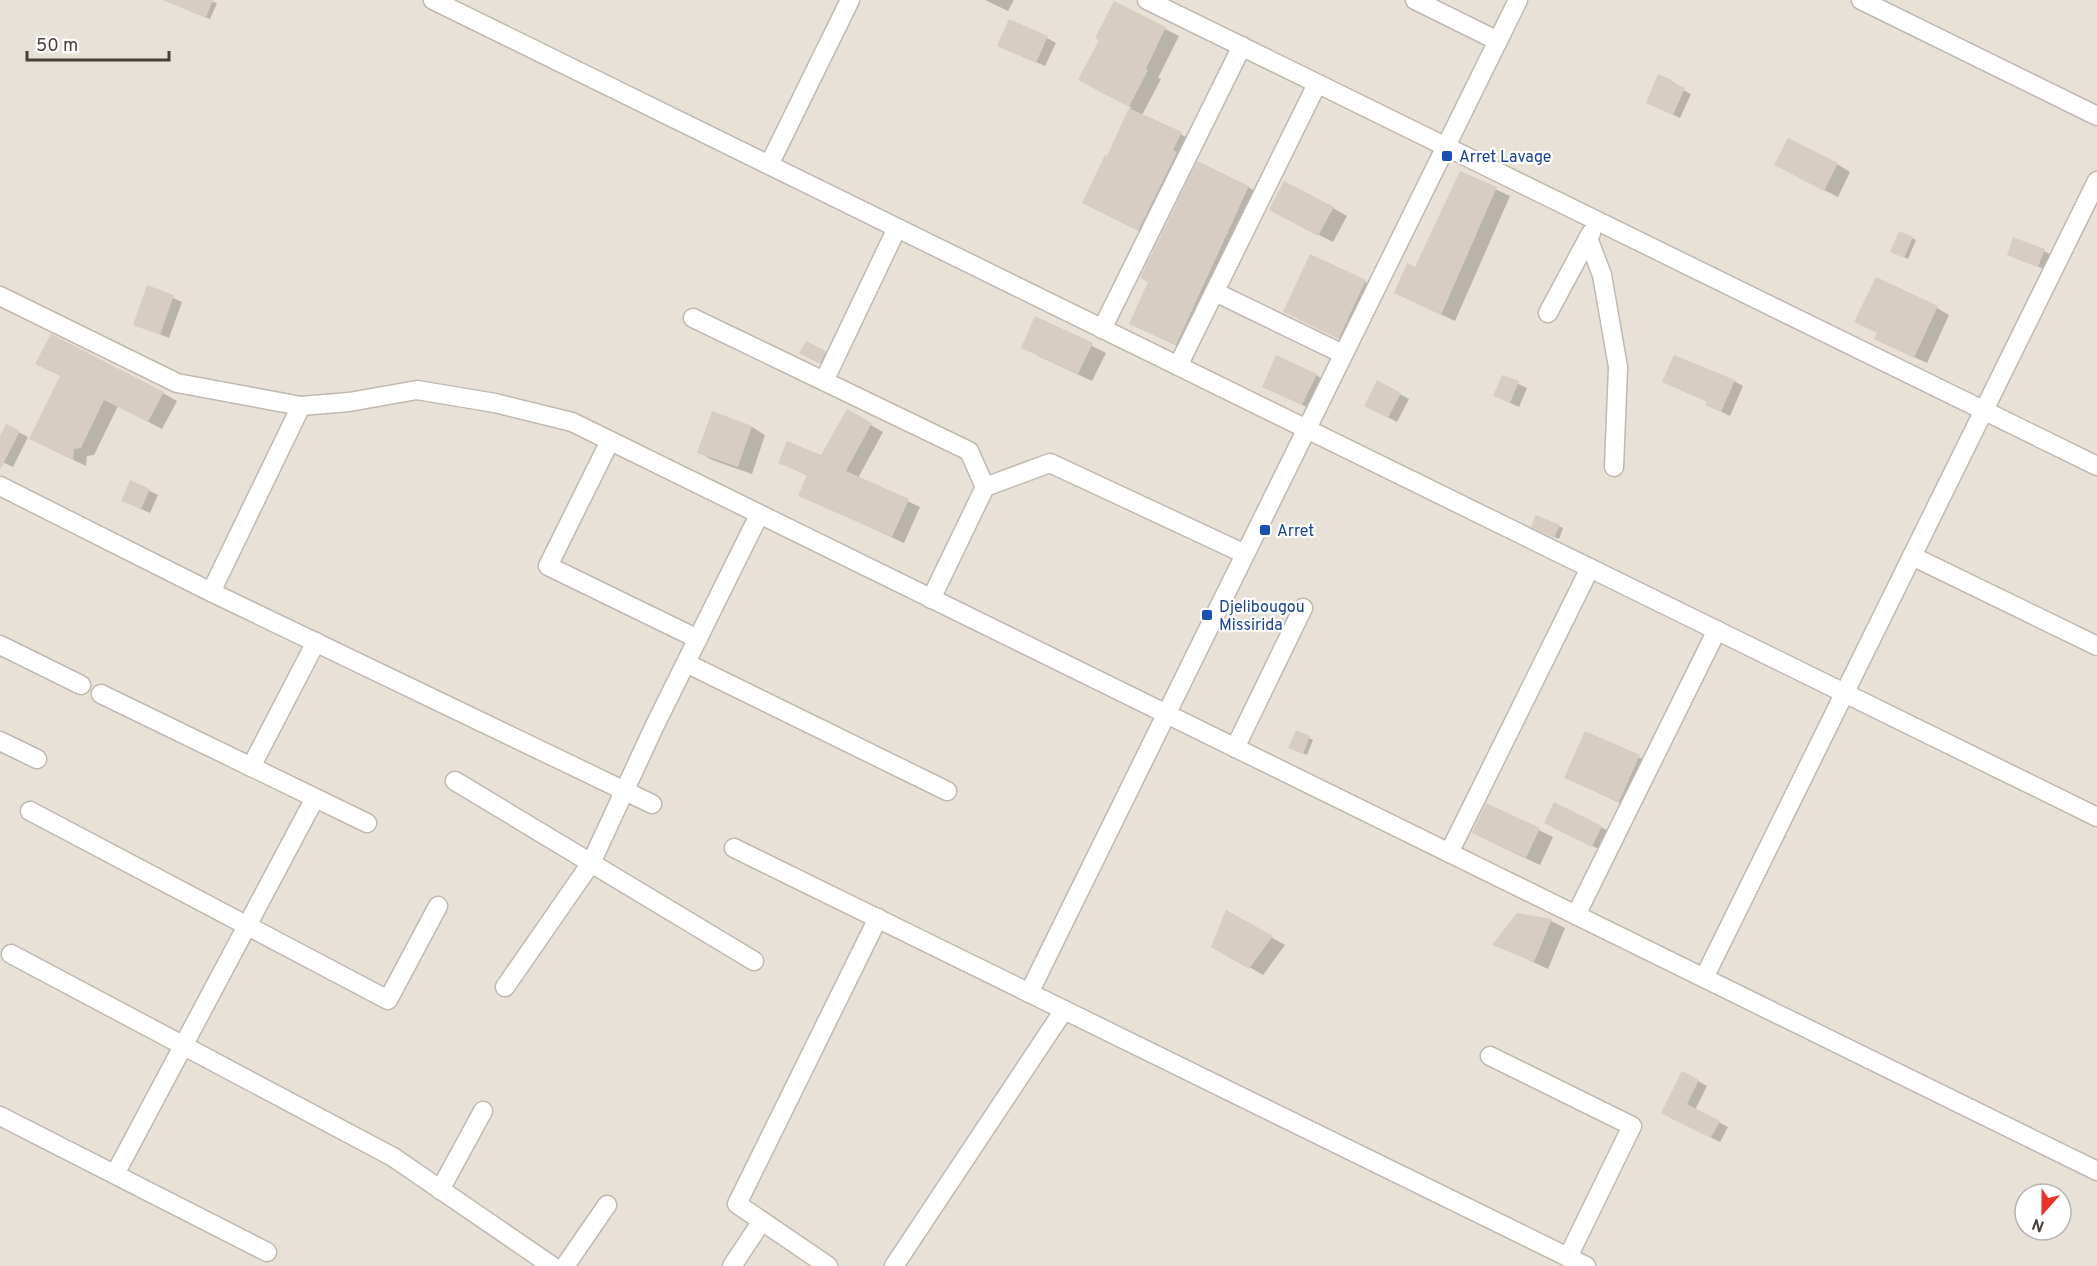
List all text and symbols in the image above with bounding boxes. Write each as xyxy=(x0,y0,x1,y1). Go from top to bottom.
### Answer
scale bar xyxy=(27,24,170,62)
text: 50 m xyxy=(36,35,78,58)
place label: Arret Lavage xyxy=(1459,148,1551,168)
marker: Arret Lavage xyxy=(1440,149,1454,163)
place label: Arret xyxy=(1277,522,1314,542)
marker: Arret xyxy=(1258,523,1272,537)
place label: Djelibougou Missirida xyxy=(1219,598,1305,636)
marker: Djelibougou Missirida xyxy=(1200,608,1214,622)
north arrow xyxy=(2013,1182,2073,1242)
text: N xyxy=(2029,1213,2047,1236)

